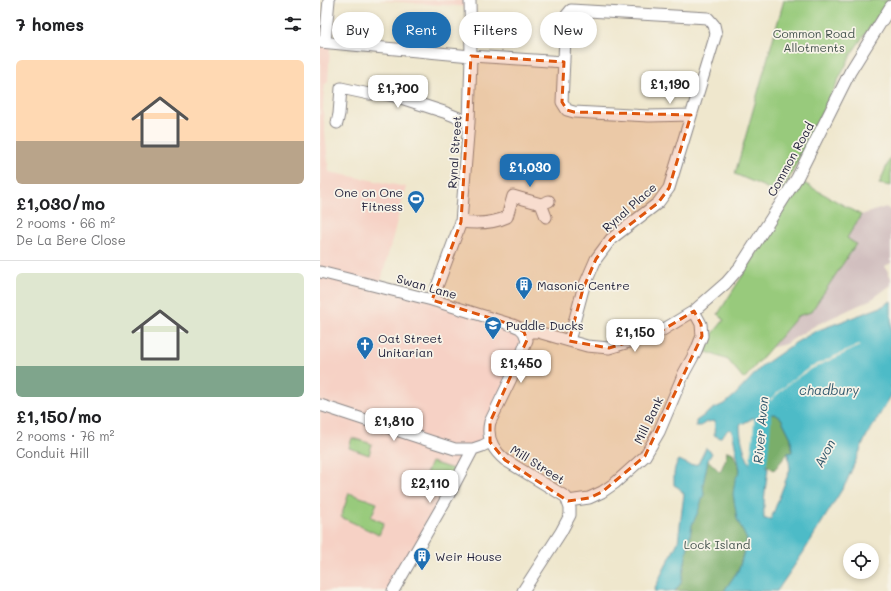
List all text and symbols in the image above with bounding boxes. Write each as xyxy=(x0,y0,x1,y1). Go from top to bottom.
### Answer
chip: Buy xyxy=(332,12,384,48)
chip: Rent xyxy=(392,12,451,48)
chip: Filters xyxy=(459,12,532,48)
chip: New xyxy=(540,12,597,48)
text: 7 homes xyxy=(16,13,84,35)
icon: filters xyxy=(282,13,304,35)
park label: Common Road Allotments xyxy=(773,25,856,55)
pin: £1,190 xyxy=(637,71,703,105)
pin: £1,700 xyxy=(365,75,431,109)
text: £1,190 xyxy=(650,75,690,92)
text: £1,700 xyxy=(377,79,419,96)
icon: home xyxy=(124,86,196,158)
street label: Rynal Street xyxy=(443,115,465,189)
street label: Common Road xyxy=(763,119,817,199)
pin: £1,030 xyxy=(497,154,563,188)
text: £1,030 xyxy=(509,158,551,175)
street label: Rynal Place xyxy=(598,179,660,235)
place label: One on One Fitness xyxy=(334,184,403,214)
sports icon: One on One Fitness xyxy=(406,189,426,214)
text: £1,030/mo xyxy=(16,192,105,214)
text: 2 rooms · 66 m² xyxy=(16,214,115,231)
text: De La Bere Close xyxy=(16,231,126,248)
street label: Swan Lane xyxy=(395,270,459,302)
building icon: Masonic Centre xyxy=(514,275,534,300)
place label: Masonic Centre xyxy=(537,277,630,293)
icon: home xyxy=(124,299,196,371)
school or university icon: Puddle Ducks xyxy=(483,315,503,340)
place label: Puddle Ducks xyxy=(506,317,584,333)
pin: £1,150 xyxy=(602,319,668,353)
text: £1,150 xyxy=(615,323,655,340)
place label: Oat Street Unitarian xyxy=(378,330,442,360)
church icon: Oat Street Unitarian xyxy=(355,335,375,360)
pin: £1,450 xyxy=(488,350,554,384)
text: £1,450 xyxy=(500,354,542,371)
water label: chadbury xyxy=(799,381,859,398)
street label: Mill Bank xyxy=(630,394,666,446)
water label: River Avon xyxy=(749,396,771,464)
text: £1,150/mo xyxy=(16,405,101,427)
pin: £1,810 xyxy=(361,408,427,442)
text: £1,810 xyxy=(374,412,414,429)
text: 2 rooms · 76 m² xyxy=(16,427,115,444)
water label: Avon xyxy=(810,436,838,470)
street label: Mill Street xyxy=(508,441,568,487)
text: Conduit Hill xyxy=(16,444,89,461)
pin: £2,110 xyxy=(397,470,463,504)
text: £2,110 xyxy=(410,474,450,491)
park label: Lock Island xyxy=(684,536,751,552)
map controls xyxy=(843,543,879,579)
button: locate xyxy=(843,543,879,579)
building icon: Weir House xyxy=(412,546,432,571)
place label: Weir House xyxy=(435,548,502,564)

